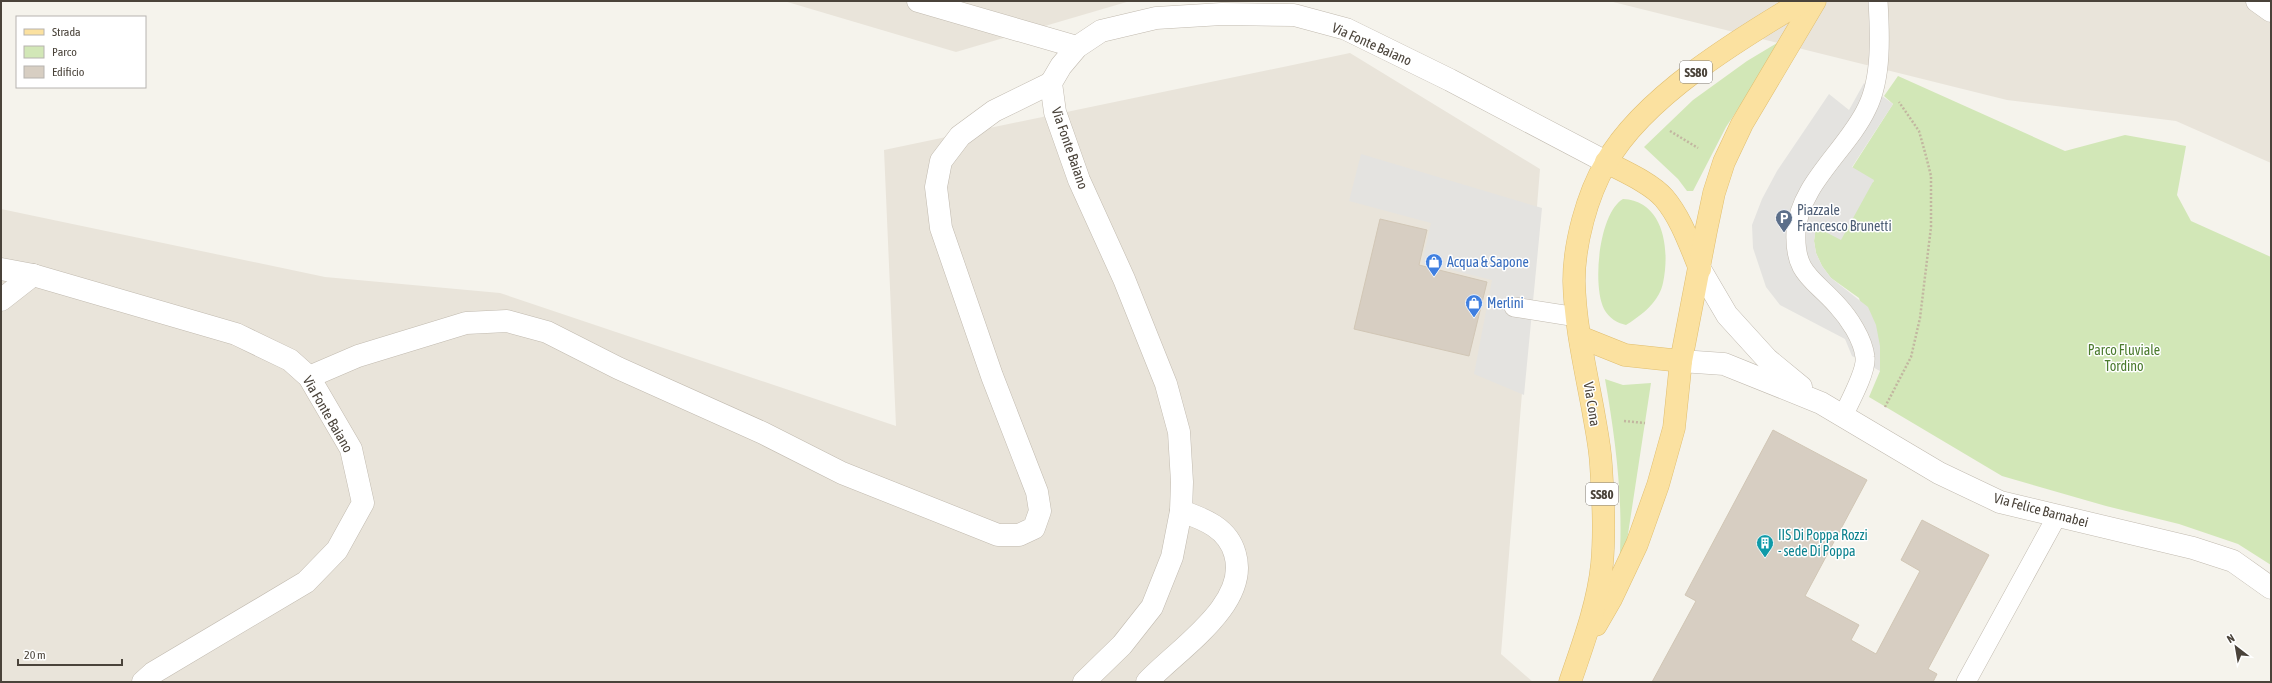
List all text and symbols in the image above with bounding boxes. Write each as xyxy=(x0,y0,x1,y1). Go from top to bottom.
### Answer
legend xyxy=(16,16,146,88)
street label: Via Fonte Baiano xyxy=(1330,19,1414,69)
text: Strada xyxy=(52,25,81,39)
text: Parco xyxy=(52,45,77,59)
road number: SS80 xyxy=(1680,61,1712,83)
text: Edificio xyxy=(52,65,85,79)
street label: Via Fonte Baiano xyxy=(1048,105,1092,191)
place label: Piazzale Francesco Brunetti xyxy=(1797,202,1892,234)
parking icon: Piazzale Francesco Brunetti xyxy=(1774,208,1794,233)
shop icon: Acqua & Sapone xyxy=(1424,252,1444,277)
place label: Acqua & Sapone xyxy=(1447,254,1529,270)
shop icon: Merlini xyxy=(1464,293,1484,318)
place label: Merlini xyxy=(1487,295,1524,311)
park label: Parco Fluviale Tordino xyxy=(2088,342,2160,374)
street label: Via Fonte Baiano xyxy=(300,373,356,455)
street label: Via Cona xyxy=(1581,381,1603,427)
road number: SS80 xyxy=(1586,483,1618,505)
street label: Via Felice Barnabei xyxy=(1992,490,2090,530)
place label: IIS Di Poppa Rozzi - sede Di Poppa xyxy=(1778,527,1868,559)
building icon: IIS Di Poppa Rozzi - sede Di Poppa xyxy=(1755,533,1775,558)
north arrow xyxy=(2216,627,2256,667)
text: N xyxy=(2225,632,2237,645)
scale bar xyxy=(18,641,122,667)
text: 20 m xyxy=(24,648,46,662)

